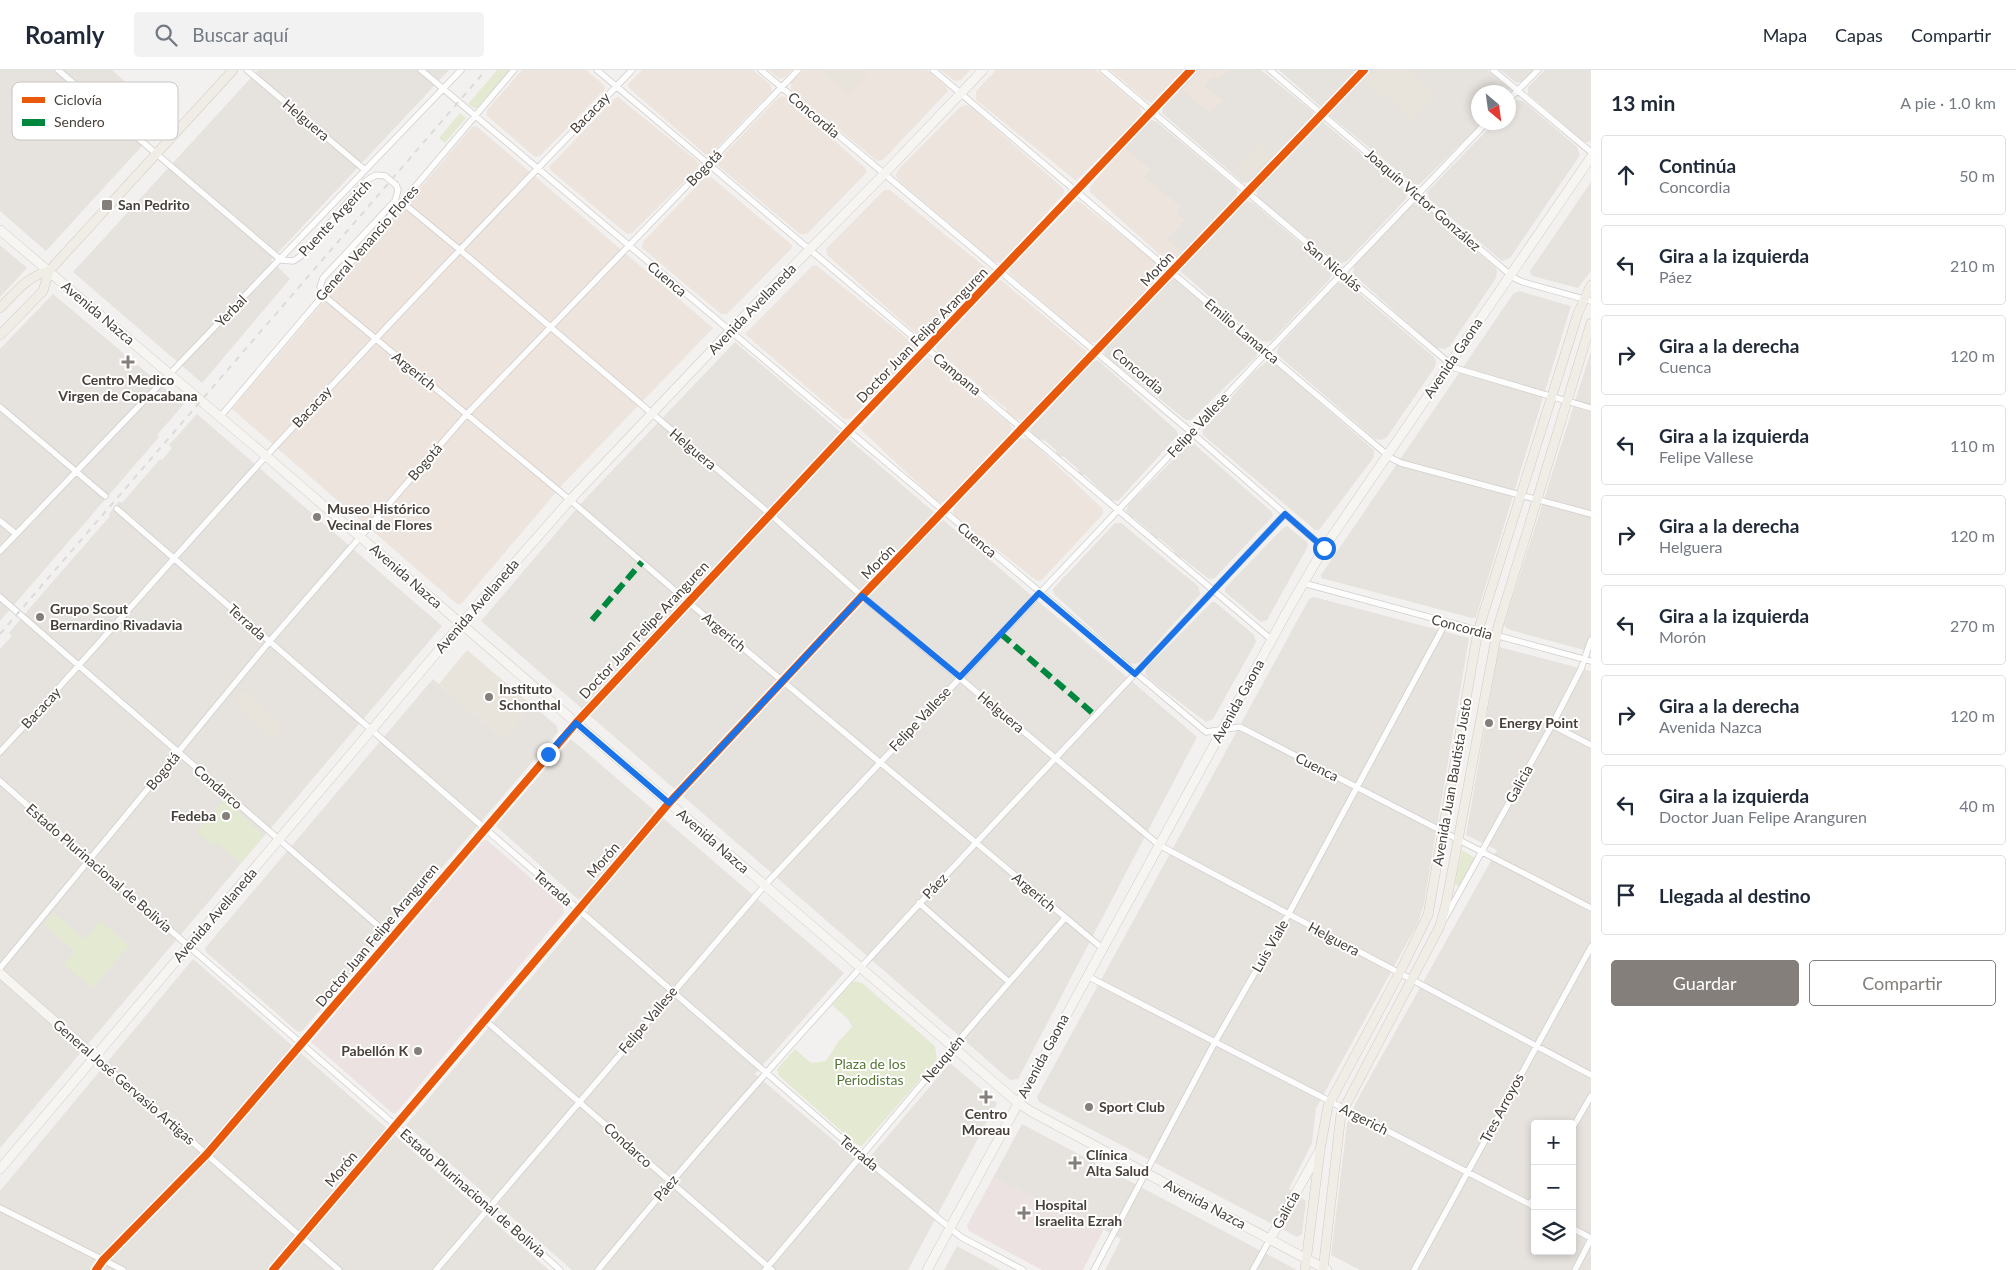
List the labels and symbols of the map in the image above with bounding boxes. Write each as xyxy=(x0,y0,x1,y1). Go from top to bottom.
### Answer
legend xyxy=(12,82,178,140)
north arrow xyxy=(1471,85,1516,130)
street label: Bacacay xyxy=(566,88,614,137)
street label: Concordia xyxy=(785,88,844,141)
text: Ciclovía xyxy=(54,91,102,108)
street label: Helguera xyxy=(280,95,333,144)
text: Sendero xyxy=(54,113,105,130)
street label: Joaquín Victor González xyxy=(1362,145,1485,254)
street label: Bogotá xyxy=(682,146,725,189)
street label: Puente Argerich xyxy=(295,176,374,260)
street label: General Venancio Flores xyxy=(312,181,422,304)
place label: San Pedrito xyxy=(118,196,190,213)
marker: San Pedrito xyxy=(100,198,114,212)
street label: San Nicolás xyxy=(1301,236,1366,295)
street label: Morón xyxy=(1136,248,1177,290)
street label: Cuenca xyxy=(644,257,690,300)
street label: Avenida Avellaneda xyxy=(704,260,799,357)
street label: Doctor Juan Felipe Aranguren xyxy=(852,263,991,406)
street label: Avenida Nazca xyxy=(58,277,138,348)
street label: Yerbal xyxy=(211,291,250,330)
street label: Emilio Lamarca xyxy=(1202,295,1283,367)
street label: Avenida Gaona xyxy=(1420,314,1486,401)
street label: Concordia xyxy=(1109,344,1168,397)
street label: Argerich xyxy=(389,348,440,394)
street label: Campana xyxy=(930,349,985,399)
marker: Centro Medico Virgen de Copacabana xyxy=(121,355,135,369)
place label: Centro Medico Virgen de Copacabana xyxy=(57,371,198,404)
street label: Bacacay xyxy=(288,382,336,431)
street label: Felipe Vallese xyxy=(1163,389,1232,461)
street label: Helguera xyxy=(667,424,720,473)
street label: Bogotá xyxy=(404,440,445,484)
place label: Museo Histórico Vecinal de Flores xyxy=(326,500,432,533)
marker: Museo Histórico Vecinal de Flores xyxy=(311,511,323,523)
street label: Cuenca xyxy=(954,518,1000,561)
route start xyxy=(1313,537,1336,560)
street label: Avenida Nazca xyxy=(367,540,446,612)
street label: Morón xyxy=(857,541,898,582)
street label: Avenida Avellaneda xyxy=(431,555,522,656)
street label: Doctor Juan Felipe Aranguren xyxy=(575,557,712,702)
place label: Grupo Scout Bernardino Rivadavia xyxy=(50,600,182,633)
street label: Terrada xyxy=(225,600,270,643)
street label: Argerich xyxy=(699,608,750,655)
street label: Concordia xyxy=(1430,610,1495,643)
marker: Grupo Scout Bernardino Rivadavia xyxy=(34,611,46,623)
street label: Avenida Gaona xyxy=(1208,656,1267,745)
place label: Instituto Schonthal xyxy=(499,680,561,713)
street label: Bacacay xyxy=(17,683,65,732)
street label: Felipe Vallese xyxy=(885,683,954,755)
street label: Helguera xyxy=(975,687,1028,736)
marker: Instituto Schonthal xyxy=(483,691,495,703)
street label: Avenida Juan Bautista Justo xyxy=(1428,696,1475,867)
place label: Energy Point xyxy=(1499,714,1579,731)
marker: Energy Point xyxy=(1483,717,1495,729)
route end xyxy=(537,743,560,766)
street label: Bogotá xyxy=(142,748,183,793)
street label: Cuenca xyxy=(1293,749,1342,785)
street label: Condarco xyxy=(190,761,246,812)
street label: Galicia xyxy=(1501,762,1536,806)
street label: Estado Plurinacional de Bolivia xyxy=(23,800,176,936)
street label: Avenida Nazca xyxy=(674,805,753,877)
place label: Fedeba xyxy=(171,807,216,824)
marker: Fedeba xyxy=(220,810,232,822)
street label: Morón xyxy=(583,839,623,881)
street label: Doctor Juan Felipe Aranguren xyxy=(312,860,442,1010)
street label: Avenida Avellaneda xyxy=(169,864,260,965)
street label: Terrada xyxy=(530,866,576,909)
street label: Argerich xyxy=(1009,868,1060,915)
street label: Páez xyxy=(919,869,951,902)
street label: Luis Viale xyxy=(1248,917,1291,975)
street label: Helguera xyxy=(1306,918,1363,959)
street label: Felipe Vallese xyxy=(615,983,681,1057)
street label: Avenida Gaona xyxy=(1013,1011,1072,1101)
street label: General José Gervasio Artigas xyxy=(50,1015,199,1148)
street label: Neuquén xyxy=(918,1032,967,1086)
place label: Pabellón K xyxy=(341,1042,408,1059)
marker: Pabellón K xyxy=(412,1045,424,1057)
park label: Plaza de los Periodistas xyxy=(834,1055,906,1088)
street label: Tres Arroyos xyxy=(1476,1070,1527,1145)
marker: Centro Moreau xyxy=(979,1090,993,1104)
place label: Sport Club xyxy=(1099,1098,1165,1115)
street label: Argerich xyxy=(1337,1099,1391,1138)
marker: Sport Club xyxy=(1083,1101,1095,1113)
place label: Centro Moreau xyxy=(962,1105,1010,1138)
street label: Condarco xyxy=(601,1119,656,1171)
street label: Estado Plurinacional de Bolivia xyxy=(397,1125,550,1261)
street label: Terrada xyxy=(836,1131,882,1174)
place label: Clínica Alta Salud xyxy=(1085,1146,1149,1179)
street label: Morón xyxy=(321,1147,360,1190)
marker: Clínica Alta Salud xyxy=(1068,1156,1082,1170)
street label: Páez xyxy=(650,1171,681,1204)
street label: Avenida Nazca xyxy=(1161,1175,1249,1232)
street label: Galicia xyxy=(1268,1188,1303,1232)
place label: Hospital Israelita Ezrah xyxy=(1035,1196,1122,1229)
marker: Hospital Israelita Ezrah xyxy=(1017,1206,1031,1220)

